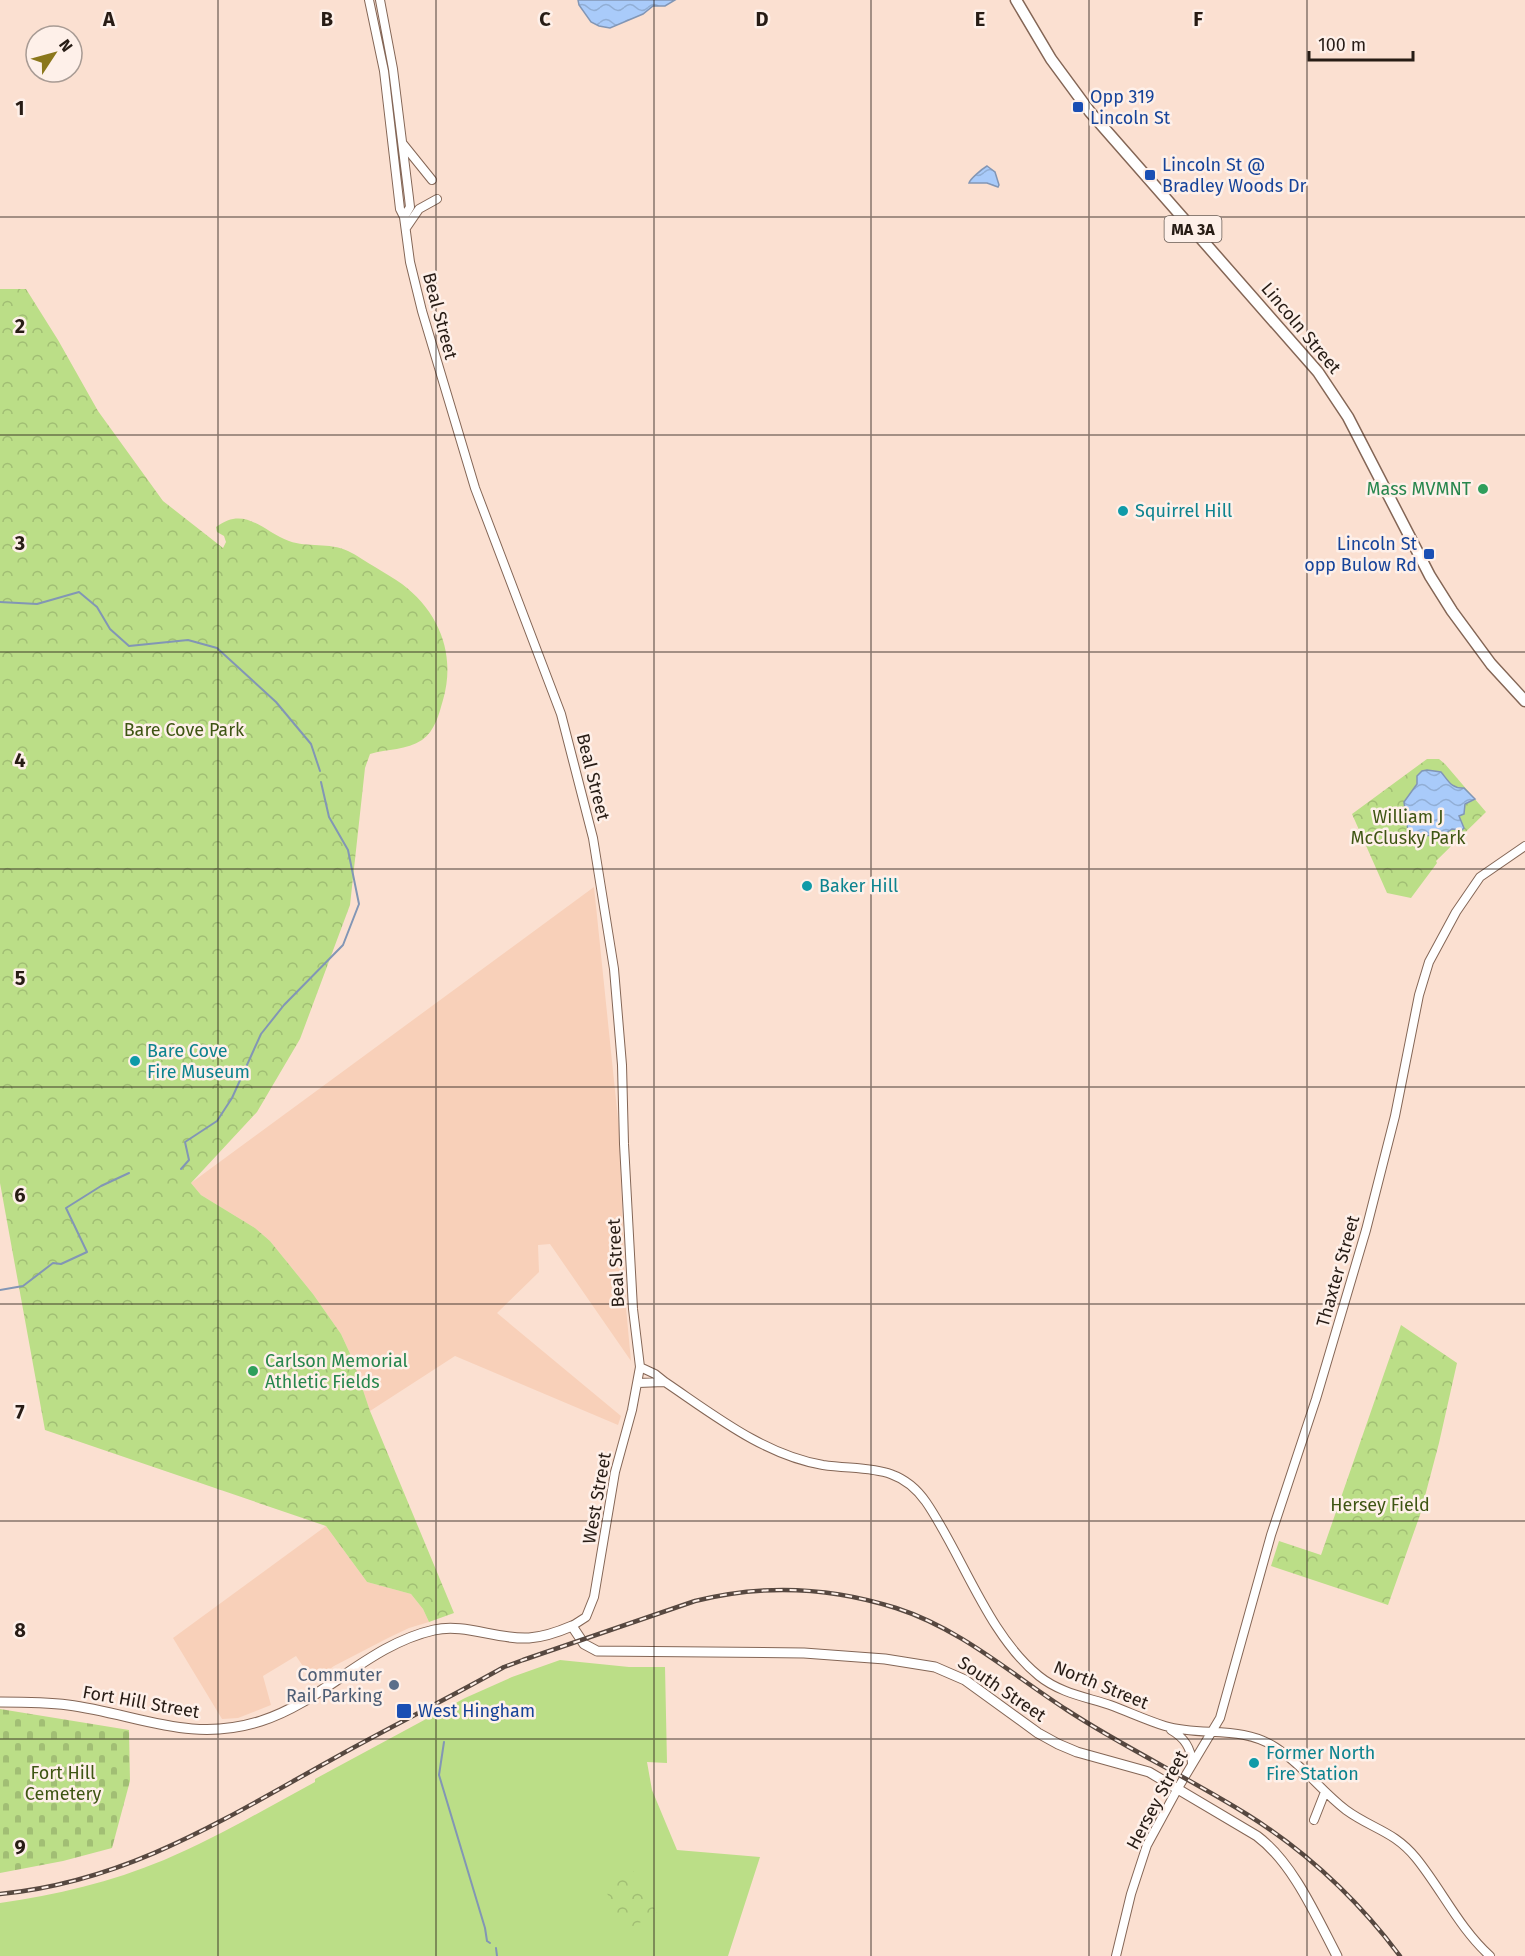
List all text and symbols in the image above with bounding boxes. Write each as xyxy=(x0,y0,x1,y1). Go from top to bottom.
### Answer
text: A xyxy=(102,7,116,31)
text: B xyxy=(321,7,333,31)
text: C xyxy=(539,7,551,31)
text: D xyxy=(755,7,769,31)
text: E xyxy=(975,7,985,31)
text: F xyxy=(1193,7,1203,31)
north arrow xyxy=(24,24,84,84)
scale bar xyxy=(1309,24,1412,62)
text: 100 m xyxy=(1318,34,1366,56)
text: N xyxy=(55,36,77,55)
place label: Opp 319 Lincoln St xyxy=(1090,86,1171,129)
text: 1 xyxy=(15,96,25,120)
marker: Opp 319 Lincoln St xyxy=(1071,100,1085,114)
place label: Lincoln St @ Bradley Woods Dr xyxy=(1162,154,1307,197)
marker: Lincoln St @ Bradley Woods Dr xyxy=(1143,168,1157,182)
road number: MA 3A xyxy=(1164,216,1222,242)
street label: Beal Street xyxy=(418,270,462,362)
street label: Lincoln Street xyxy=(1256,278,1346,379)
text: 2 xyxy=(15,314,25,338)
place label: Mass MVMNT xyxy=(1367,478,1472,500)
marker: Mass MVMNT xyxy=(1476,482,1490,496)
place label: Squirrel Hill xyxy=(1135,500,1232,522)
marker: Squirrel Hill xyxy=(1116,504,1130,518)
text: 3 xyxy=(14,531,25,555)
place label: Lincoln St opp Bulow Rd xyxy=(1304,533,1417,576)
marker: Lincoln St opp Bulow Rd xyxy=(1422,547,1436,561)
park label: Bare Cove Park xyxy=(124,719,245,741)
street label: Beal Street xyxy=(572,731,615,823)
text: 4 xyxy=(14,748,26,772)
park label: William J McClusky Park xyxy=(1351,806,1466,849)
place label: Baker Hill xyxy=(819,875,898,897)
marker: Baker Hill xyxy=(800,879,814,893)
text: 5 xyxy=(15,966,26,990)
place label: Bare Cove Fire Museum xyxy=(147,1040,250,1083)
marker: Bare Cove Fire Museum xyxy=(128,1054,142,1068)
text: 6 xyxy=(14,1183,26,1207)
street label: Thaxter Street xyxy=(1312,1212,1365,1329)
street label: Beal Street xyxy=(603,1217,629,1308)
place label: Carlson Memorial Athletic Fields xyxy=(265,1350,408,1393)
marker: Carlson Memorial Athletic Fields xyxy=(246,1364,260,1378)
text: 7 xyxy=(15,1400,25,1424)
street label: West Street xyxy=(578,1450,616,1546)
park label: Hersey Field xyxy=(1330,1494,1430,1516)
text: 8 xyxy=(14,1618,26,1642)
street label: South Street xyxy=(954,1652,1051,1727)
street label: North Street xyxy=(1050,1656,1152,1714)
place label: Commuter Rail Parking xyxy=(286,1664,383,1707)
marker: Commuter Rail Parking xyxy=(387,1678,401,1692)
street label: Fort Hill Street xyxy=(81,1681,202,1723)
place label: West Hingham xyxy=(418,1700,535,1722)
marker: West Hingham xyxy=(395,1702,413,1720)
place label: Former North Fire Station xyxy=(1266,1742,1375,1785)
street label: Hersey Street xyxy=(1122,1746,1193,1853)
marker: Former North Fire Station xyxy=(1247,1756,1261,1770)
park label: Fort Hill Cemetery xyxy=(25,1762,101,1805)
text: 9 xyxy=(14,1835,26,1859)

